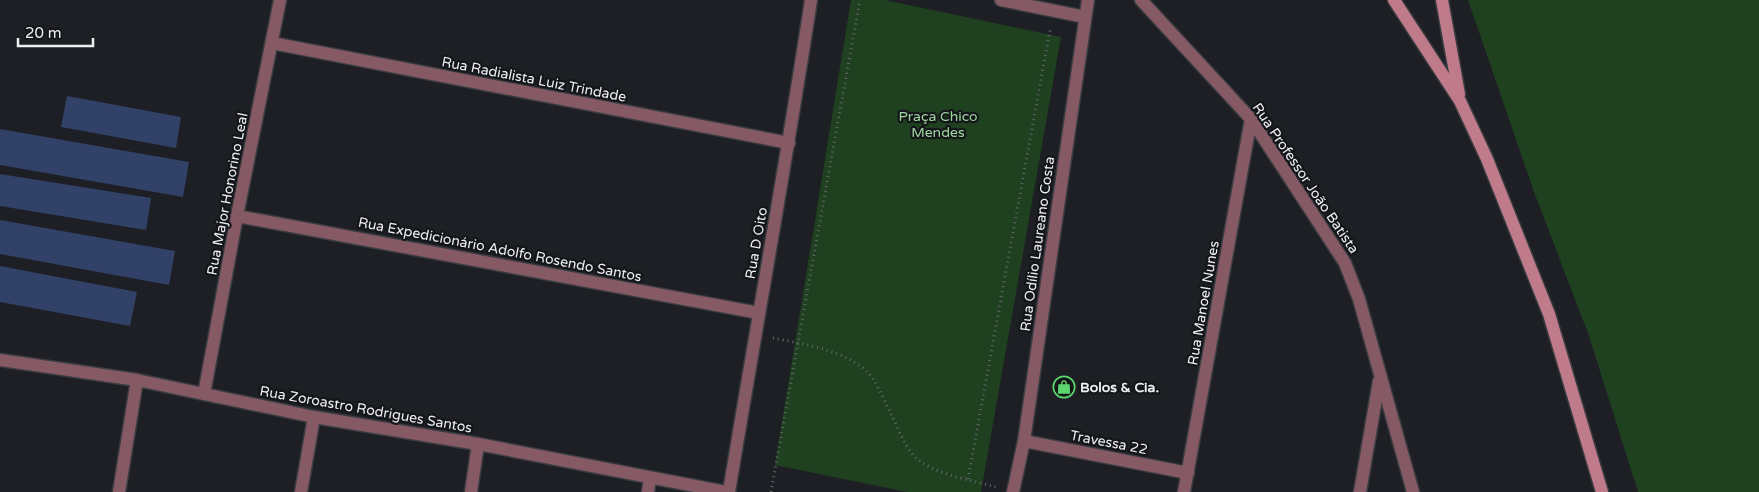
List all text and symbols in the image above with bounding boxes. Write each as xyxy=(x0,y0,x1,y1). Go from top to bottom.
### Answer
scale bar xyxy=(18,15,92,47)
text: 20 m xyxy=(25,24,62,42)
street label: Rua Radialista Luiz Trindade xyxy=(440,53,628,106)
street label: Rua Professor João Batista xyxy=(1249,100,1362,257)
park label: Praça Chico Mendes xyxy=(898,108,978,141)
street label: Rua Major Honorino Leal xyxy=(203,111,252,277)
street label: Rua Odílio Laureano Costa xyxy=(1017,156,1058,333)
street label: Rua D Oito xyxy=(742,206,771,280)
street label: Rua Expedicionário Adolfo Rosendo Santos xyxy=(357,214,643,285)
street label: Rua Manoel Nunes xyxy=(1184,239,1223,367)
shop icon: Bolos & Cia. xyxy=(1052,375,1076,399)
place label: Bolos & Cia. xyxy=(1080,379,1159,396)
street label: Rua Zoroastro Rodrigues Santos xyxy=(258,382,474,437)
street label: Travessa 22 xyxy=(1069,427,1149,458)

